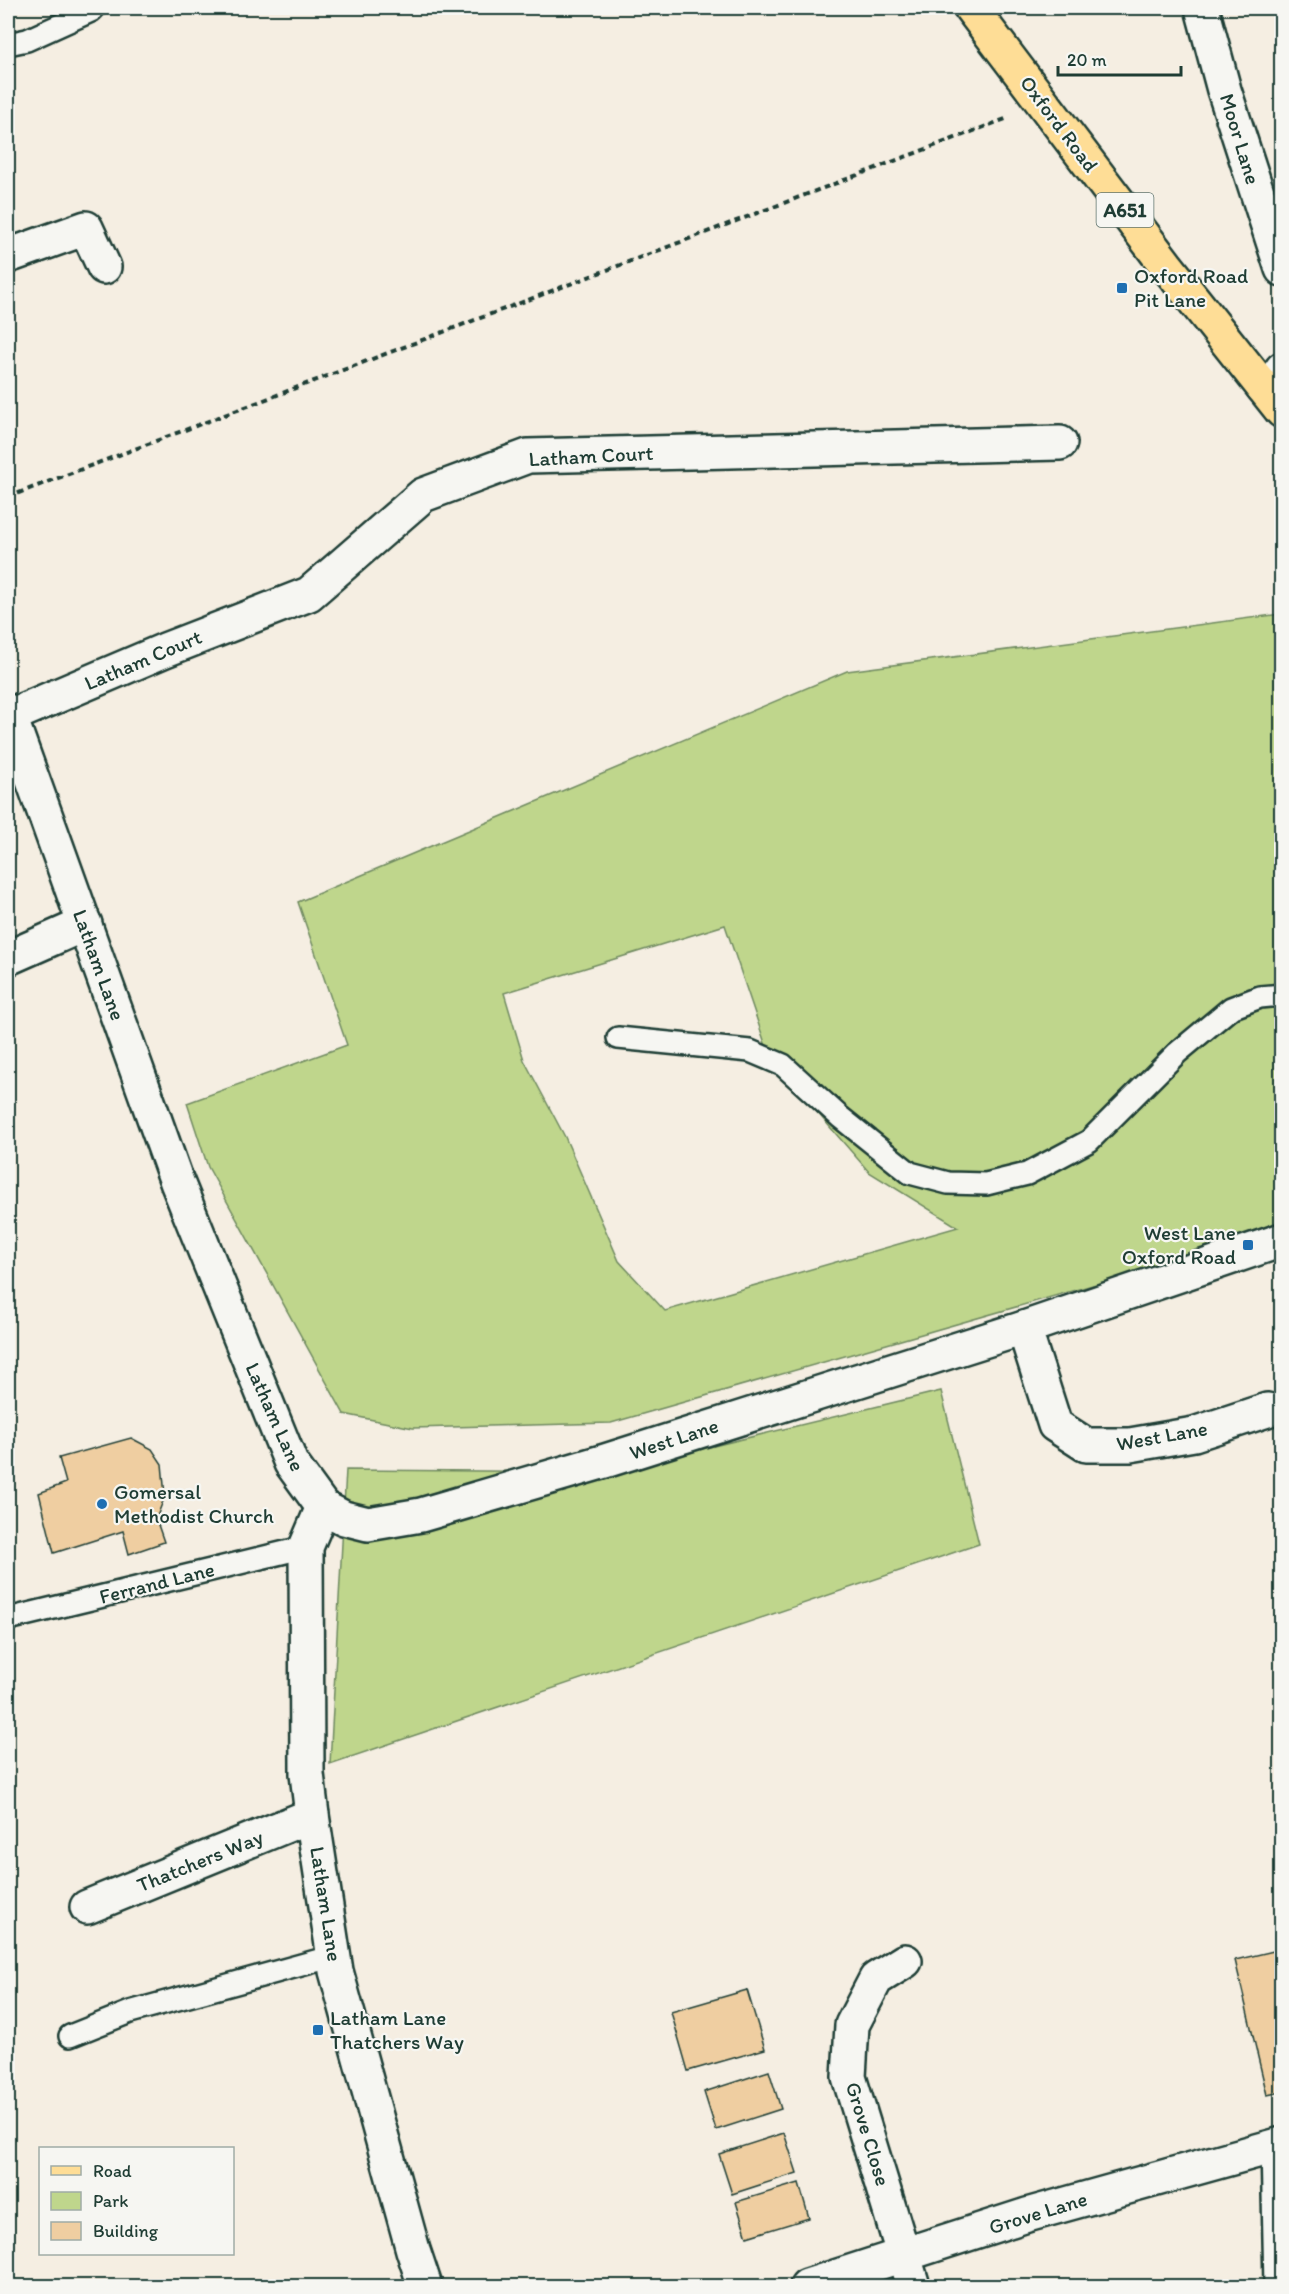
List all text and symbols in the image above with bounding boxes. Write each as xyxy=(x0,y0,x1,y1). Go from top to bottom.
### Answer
scale bar xyxy=(1058,39,1181,77)
text: 20 m xyxy=(1067,49,1107,71)
street label: Oxford Road xyxy=(1015,71,1104,177)
street label: Moor Lane xyxy=(1215,90,1266,187)
road number: A651 xyxy=(1096,193,1154,227)
place label: Oxford Road Pit Lane xyxy=(1134,263,1248,312)
marker: Oxford Road Pit Lane xyxy=(1115,281,1129,295)
street label: Latham Court xyxy=(528,440,654,471)
street label: Latham Court xyxy=(80,624,205,695)
street label: Latham Lane xyxy=(68,906,131,1024)
place label: West Lane Oxford Road xyxy=(1122,1220,1236,1269)
marker: West Lane Oxford Road xyxy=(1241,1238,1255,1252)
street label: Latham Lane xyxy=(240,1359,311,1475)
street label: West Lane xyxy=(626,1412,722,1465)
street label: West Lane xyxy=(1114,1415,1209,1456)
place label: Gomersal Methodist Church xyxy=(114,1479,274,1528)
marker: Gomersal Methodist Church xyxy=(95,1497,109,1511)
street label: Ferrand Lane xyxy=(97,1556,217,1609)
street label: Thatchers Way xyxy=(133,1824,267,1897)
street label: Latham Lane xyxy=(305,1845,348,1963)
place label: Latham Lane Thatchers Way xyxy=(330,2005,464,2054)
marker: Latham Lane Thatchers Way xyxy=(311,2023,325,2037)
street label: Grove Close xyxy=(841,2079,896,2189)
legend xyxy=(39,2147,234,2255)
text: Road xyxy=(93,2160,132,2182)
street label: Grove Lane xyxy=(986,2186,1090,2239)
text: Park xyxy=(93,2190,128,2212)
text: Building xyxy=(93,2220,159,2242)

